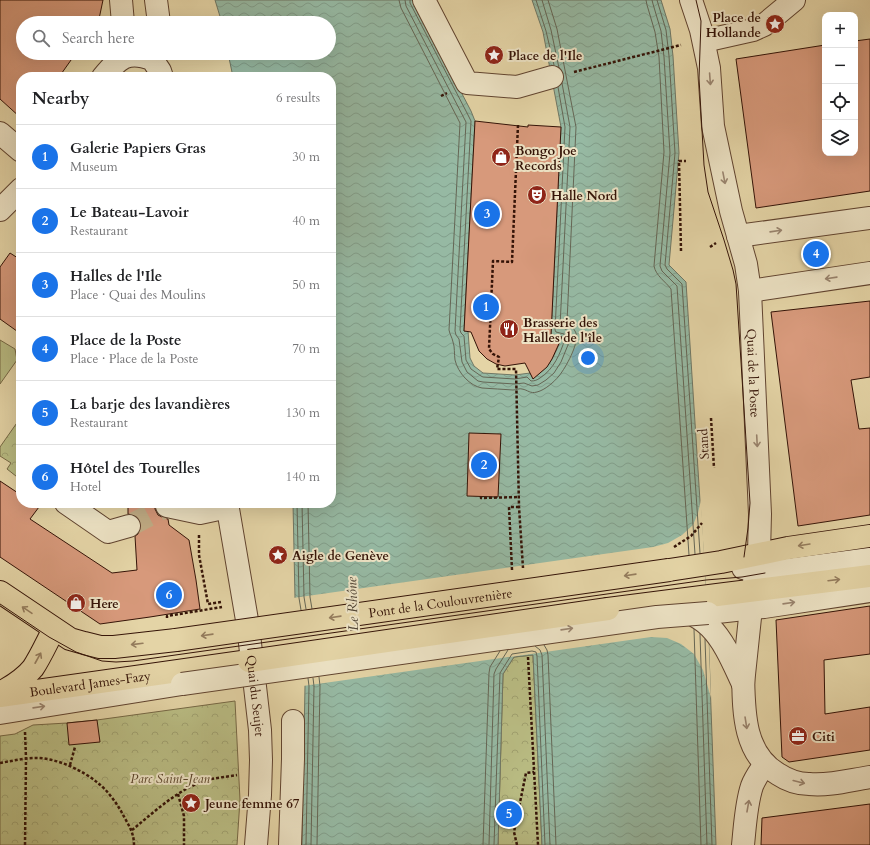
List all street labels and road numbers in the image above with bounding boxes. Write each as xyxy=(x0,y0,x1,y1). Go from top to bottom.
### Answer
street label: Quai de la Poste xyxy=(742,328,764,418)
street label: Stand xyxy=(694,428,714,460)
street label: Pont de la Coulouvrenière xyxy=(367,584,514,623)
street label: Quai du Seujet xyxy=(241,654,268,737)
street label: Boulevard James-Fazy xyxy=(28,667,152,702)

